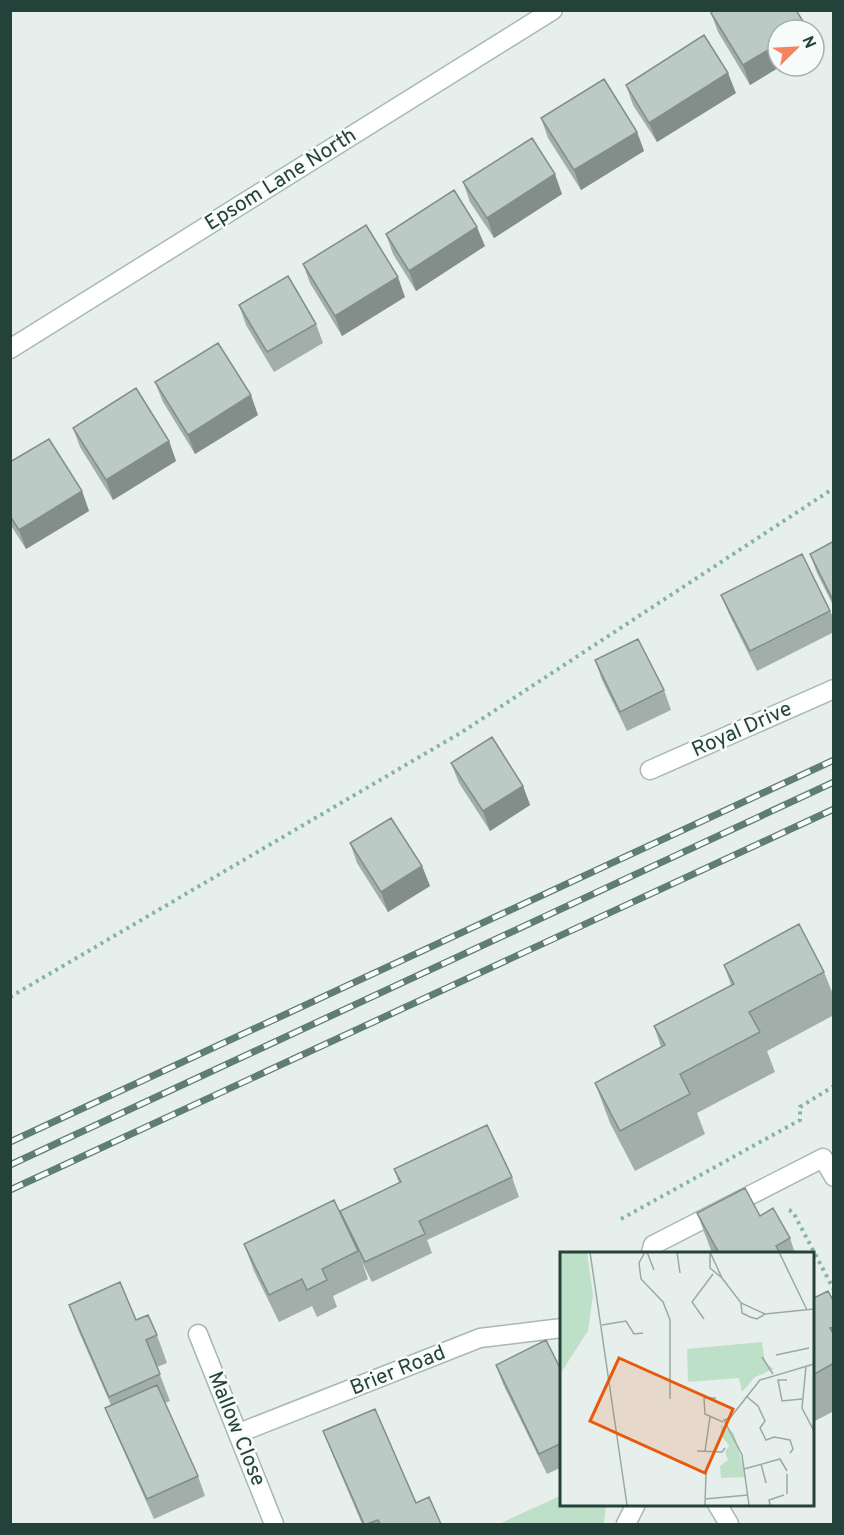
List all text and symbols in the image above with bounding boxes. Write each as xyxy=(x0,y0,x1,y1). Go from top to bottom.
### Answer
north arrow xyxy=(766,18,826,78)
text: N xyxy=(796,33,819,52)
street label: Epsom Lane North xyxy=(200,122,362,238)
street label: Royal Drive xyxy=(688,696,796,764)
inset map xyxy=(560,1252,814,1505)
street label: Brier Road xyxy=(346,1340,450,1402)
street label: Mallow Close xyxy=(201,1368,271,1490)

